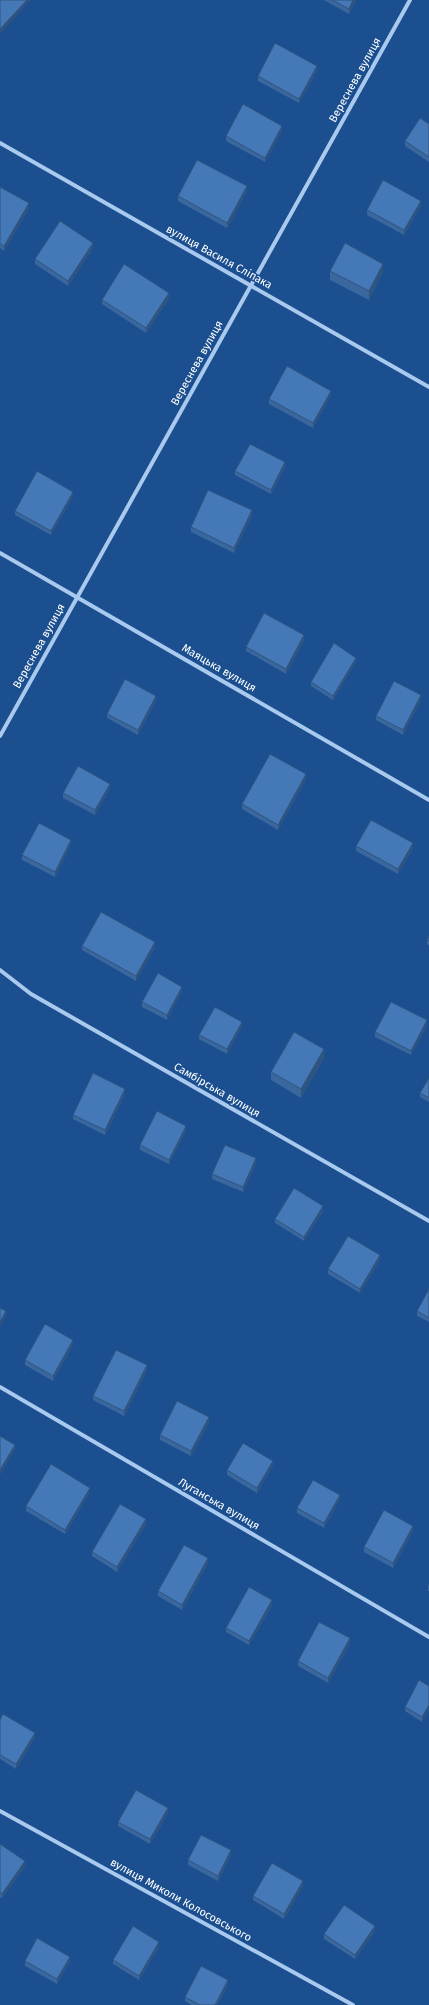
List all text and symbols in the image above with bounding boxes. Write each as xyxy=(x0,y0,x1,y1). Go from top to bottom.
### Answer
street label: Вереснева вулиця xyxy=(326,35,384,125)
street label: вулиця Василя Сліпака xyxy=(164,222,274,292)
street label: Вереснева вулиця xyxy=(168,318,226,408)
street label: Вереснева вулиця xyxy=(10,601,68,691)
street label: Маяцька вулиця xyxy=(179,641,259,695)
street label: Самбірська вулиця xyxy=(171,1060,263,1120)
street label: Луганська вулиця xyxy=(176,1475,262,1533)
street label: вулиця Миколи Колосовського xyxy=(108,1856,254,1944)

